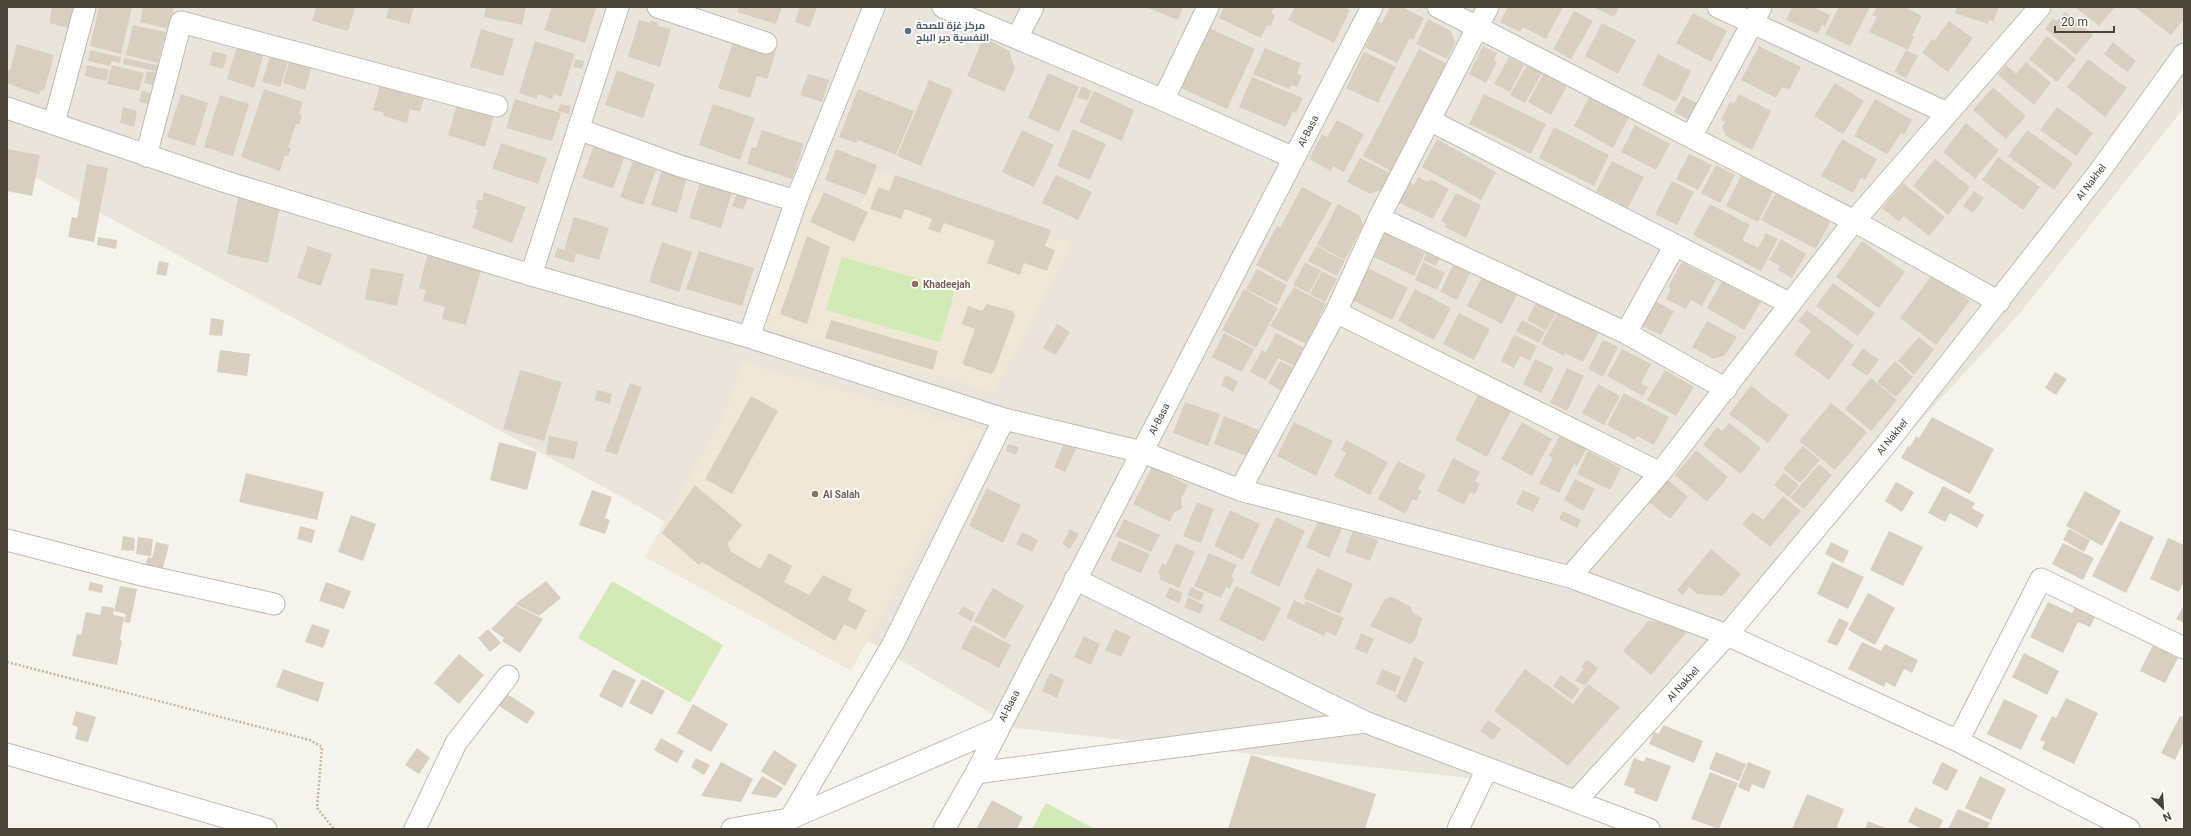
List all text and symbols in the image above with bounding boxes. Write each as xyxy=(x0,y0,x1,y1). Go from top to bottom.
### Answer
scale bar xyxy=(2055,8,2114,34)
text: 20 m xyxy=(2061,15,2088,29)
place label: مركز غزة للصحة النفسية دير البلح xyxy=(916,20,989,45)
marker: مركز غزة للصحة النفسية دير البلح xyxy=(903,26,913,36)
street label: Al-Basa xyxy=(1295,113,1321,149)
street label: Al Nakhel xyxy=(2074,162,2108,202)
marker: Khadeejah xyxy=(910,279,920,289)
place label: Khadeejah xyxy=(923,279,971,290)
street label: Al-Basa xyxy=(1146,401,1172,437)
street label: Al Nakhel xyxy=(1874,417,1910,457)
marker: Al Salah xyxy=(810,489,820,499)
place label: Al Salah xyxy=(823,489,860,500)
street label: Al Nakhel xyxy=(1665,665,1701,703)
street label: Al-Basa xyxy=(996,688,1022,724)
north arrow xyxy=(2143,788,2183,828)
text: N xyxy=(2161,809,2173,824)

